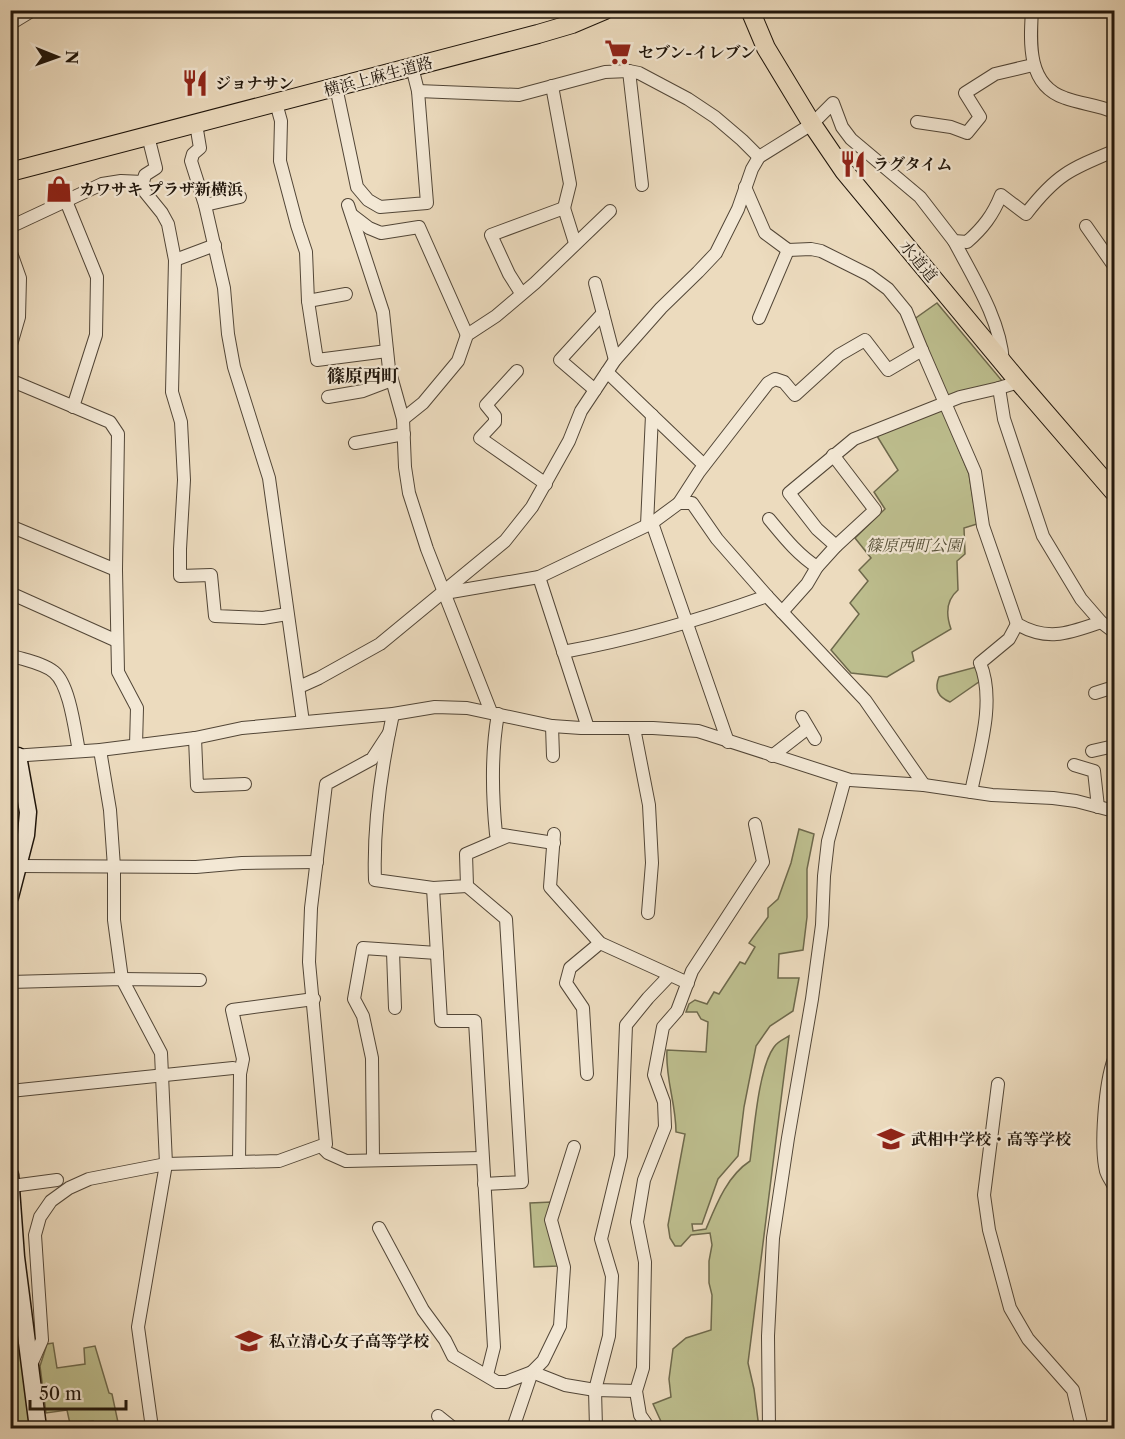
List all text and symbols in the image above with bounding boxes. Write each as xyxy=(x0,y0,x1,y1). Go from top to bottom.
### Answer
north arrow xyxy=(27,27,87,87)
supermarket icon: セブン-イレブン xyxy=(603,37,633,67)
place label: セブン-イレブン xyxy=(638,42,756,62)
text: N xyxy=(62,50,82,64)
street label: 横浜上麻生道路 xyxy=(321,52,435,100)
restaurant icon: ジョナサン xyxy=(180,68,210,98)
place label: ジョナサン xyxy=(215,73,294,93)
restaurant icon: ラグタイム xyxy=(838,149,868,179)
place label: ラグタイム xyxy=(873,154,952,174)
shop icon: カワサキ プラザ新横浜 xyxy=(44,174,74,204)
place label: カワサキ プラザ新横浜 xyxy=(79,179,243,199)
street label: 水道道 xyxy=(896,236,942,286)
district label: 篠原西町 xyxy=(327,365,399,387)
park label: 篠原西町公園 xyxy=(866,535,965,555)
school or university icon: 武相中学校・高等学校 xyxy=(876,1124,906,1154)
place label: 武相中学校・高等学校 xyxy=(911,1129,1072,1149)
school or university icon: 私立清心女子高等学校 xyxy=(234,1326,264,1356)
place label: 私立清心女子高等学校 xyxy=(269,1331,430,1351)
scale bar xyxy=(30,1373,126,1411)
text: 50 m xyxy=(39,1383,82,1405)

